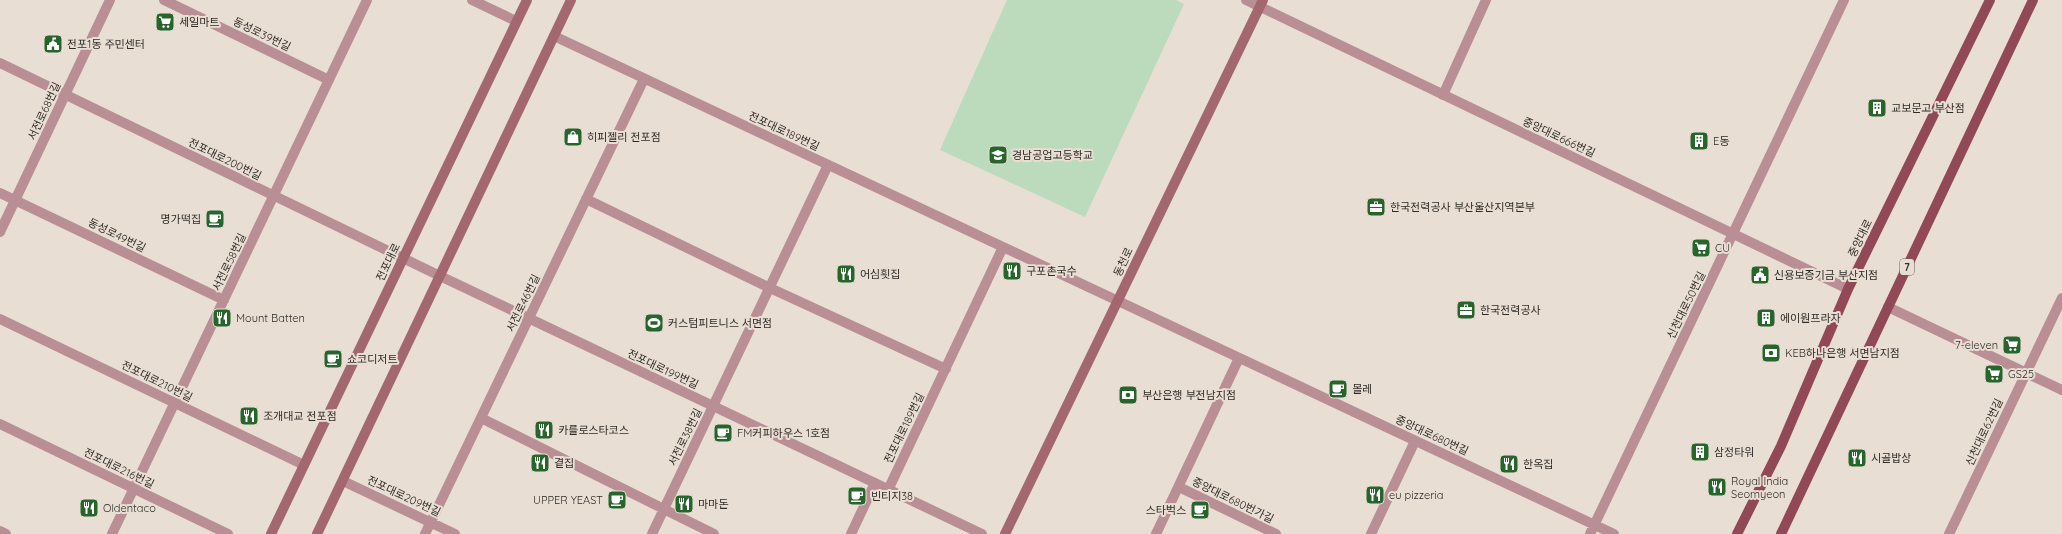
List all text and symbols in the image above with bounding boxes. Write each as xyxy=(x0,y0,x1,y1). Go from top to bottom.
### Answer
supermarket icon: 세일마트 xyxy=(154,11,176,33)
street label: 동성로39번길 xyxy=(231,14,293,54)
place label: 세일마트 xyxy=(179,15,219,29)
public building icon: 전포1동 주민센터 xyxy=(42,33,64,55)
place label: 전포1동 주민센터 xyxy=(67,37,145,51)
street label: 서전로68번길 xyxy=(24,80,64,142)
building icon: 교보문고 부산점 xyxy=(1866,97,1888,119)
place label: 교보문고 부산점 xyxy=(1891,101,1965,115)
street label: 전포대로189번길 xyxy=(746,108,822,154)
street label: 중앙대로666번길 xyxy=(1520,114,1598,160)
shop icon: 히피젤리 전포점 xyxy=(562,126,584,148)
place label: 히피젤리 전포점 xyxy=(587,130,661,144)
building icon: E동 xyxy=(1688,130,1710,152)
place label: E동 xyxy=(1713,134,1729,148)
street label: 전포대로200번길 xyxy=(186,135,264,183)
school or university icon: 경남공업고등학교 xyxy=(987,144,1009,166)
place label: 경남공업고등학교 xyxy=(1012,148,1093,162)
office icon: 한국전력공사 부산울산지역본부 xyxy=(1365,196,1387,218)
place label: 한국전력공사 부산울산지역본부 xyxy=(1390,200,1535,214)
cafe icon: 명가떡집 xyxy=(204,208,226,230)
place label: 명가떡집 xyxy=(161,212,201,226)
street label: 동성로49번길 xyxy=(86,215,148,255)
street label: 중앙대로 xyxy=(1845,217,1875,259)
street label: 서전로58번길 xyxy=(209,231,249,293)
supermarket icon: CU xyxy=(1690,237,1712,259)
street label: 전포대로 xyxy=(373,241,403,283)
place label: CU xyxy=(1715,241,1730,255)
street label: 동천로 xyxy=(1110,245,1136,279)
road number: 7 xyxy=(1900,259,1914,275)
restaurant icon: 구포촌국수 xyxy=(1001,260,1023,282)
restaurant icon: 어심횟집 xyxy=(835,263,857,285)
place label: 구포촌국수 xyxy=(1026,264,1077,278)
public building icon: 신용보증기금 부산지점 xyxy=(1749,264,1771,286)
place label: 어심횟집 xyxy=(860,267,900,281)
place label: 신용보증기금 부산지점 xyxy=(1774,268,1878,282)
street label: 신천대로50번길 xyxy=(1664,269,1708,341)
street label: 서전로46번길 xyxy=(503,272,543,334)
office icon: 한국전력공사 xyxy=(1455,299,1477,321)
place label: 한국전력공사 xyxy=(1480,303,1541,317)
restaurant icon: Mount Batten xyxy=(211,307,233,329)
building icon: 에이원프라자 xyxy=(1755,307,1777,329)
place label: Mount Batten xyxy=(236,311,305,325)
place label: 에이원프라자 xyxy=(1780,311,1841,325)
sports icon: 커스텀피트니스 서면점 xyxy=(643,312,665,334)
place label: 커스텀피트니스 서면점 xyxy=(668,316,772,330)
supermarket icon: 7-eleven xyxy=(2001,334,2023,356)
place label: 7-eleven xyxy=(1955,338,1998,352)
bank icon: KEB하나은행 서면남지점 xyxy=(1760,342,1782,364)
street label: 전포대로199번길 xyxy=(625,346,701,392)
place label: KEB하나은행 서면남지점 xyxy=(1785,346,1900,360)
cafe icon: 쇼코디저트 xyxy=(322,348,344,370)
place label: 쇼코디저트 xyxy=(347,352,398,366)
street label: 전포대로210번길 xyxy=(119,358,195,404)
supermarket icon: GS25 xyxy=(1983,363,2005,385)
place label: GS25 xyxy=(2008,367,2034,381)
cafe icon: 몰레 xyxy=(1327,378,1349,400)
place label: 몰레 xyxy=(1352,382,1372,396)
bank icon: 부산은행 부전남지점 xyxy=(1117,384,1139,406)
place label: 부산은행 부전남지점 xyxy=(1142,388,1236,402)
street label: 전포대로189번길 xyxy=(881,390,927,466)
street label: 신천대로62번길 xyxy=(1962,396,2006,468)
restaurant icon: 조개대교 전포점 xyxy=(238,405,260,427)
street label: 서전로38번길 xyxy=(665,406,705,468)
place label: 조개대교 전포점 xyxy=(263,409,337,423)
street label: 중앙대로680번길 xyxy=(1393,412,1471,458)
restaurant icon: 카를로스타코스 xyxy=(533,419,555,441)
cafe icon: FM커피하우스 1호점 xyxy=(712,422,734,444)
place label: 카를로스타코스 xyxy=(558,423,629,437)
place label: FM커피하우스 1호점 xyxy=(737,426,830,440)
building icon: 삼정타워 xyxy=(1689,441,1711,463)
street label: 전포대로216번길 xyxy=(81,445,157,491)
place label: 삼정타워 xyxy=(1714,445,1754,459)
restaurant icon: 시골밥상 xyxy=(1846,447,1868,469)
place label: 시골밥상 xyxy=(1871,451,1911,465)
restaurant icon: 곁집 xyxy=(529,452,551,474)
restaurant icon: 한옥집 xyxy=(1498,453,1520,475)
place label: 곁집 xyxy=(554,456,574,470)
place label: 한옥집 xyxy=(1523,457,1553,471)
street label: 전포대로209번길 xyxy=(365,473,443,519)
street label: 중앙대로680번가길 xyxy=(1190,474,1276,526)
place label: Royal India Seomyeon xyxy=(1731,474,1788,501)
restaurant icon: Royal India Seomyeon xyxy=(1706,476,1728,498)
restaurant icon: eu pizzeria xyxy=(1364,484,1386,506)
cafe icon: 빈티지38 xyxy=(846,485,868,507)
place label: eu pizzeria xyxy=(1389,488,1443,502)
cafe icon: UPPER YEAST xyxy=(606,489,628,511)
place label: 빈티지38 xyxy=(871,489,913,503)
place label: UPPER YEAST xyxy=(533,493,603,507)
restaurant icon: 마마돈 xyxy=(673,493,695,515)
restaurant icon: Oldentaco xyxy=(78,497,100,519)
place label: 마마돈 xyxy=(698,497,728,511)
cafe icon: 스타벅스 xyxy=(1189,499,1211,521)
place label: Oldentaco xyxy=(103,501,156,515)
place label: 스타벅스 xyxy=(1146,503,1186,517)

